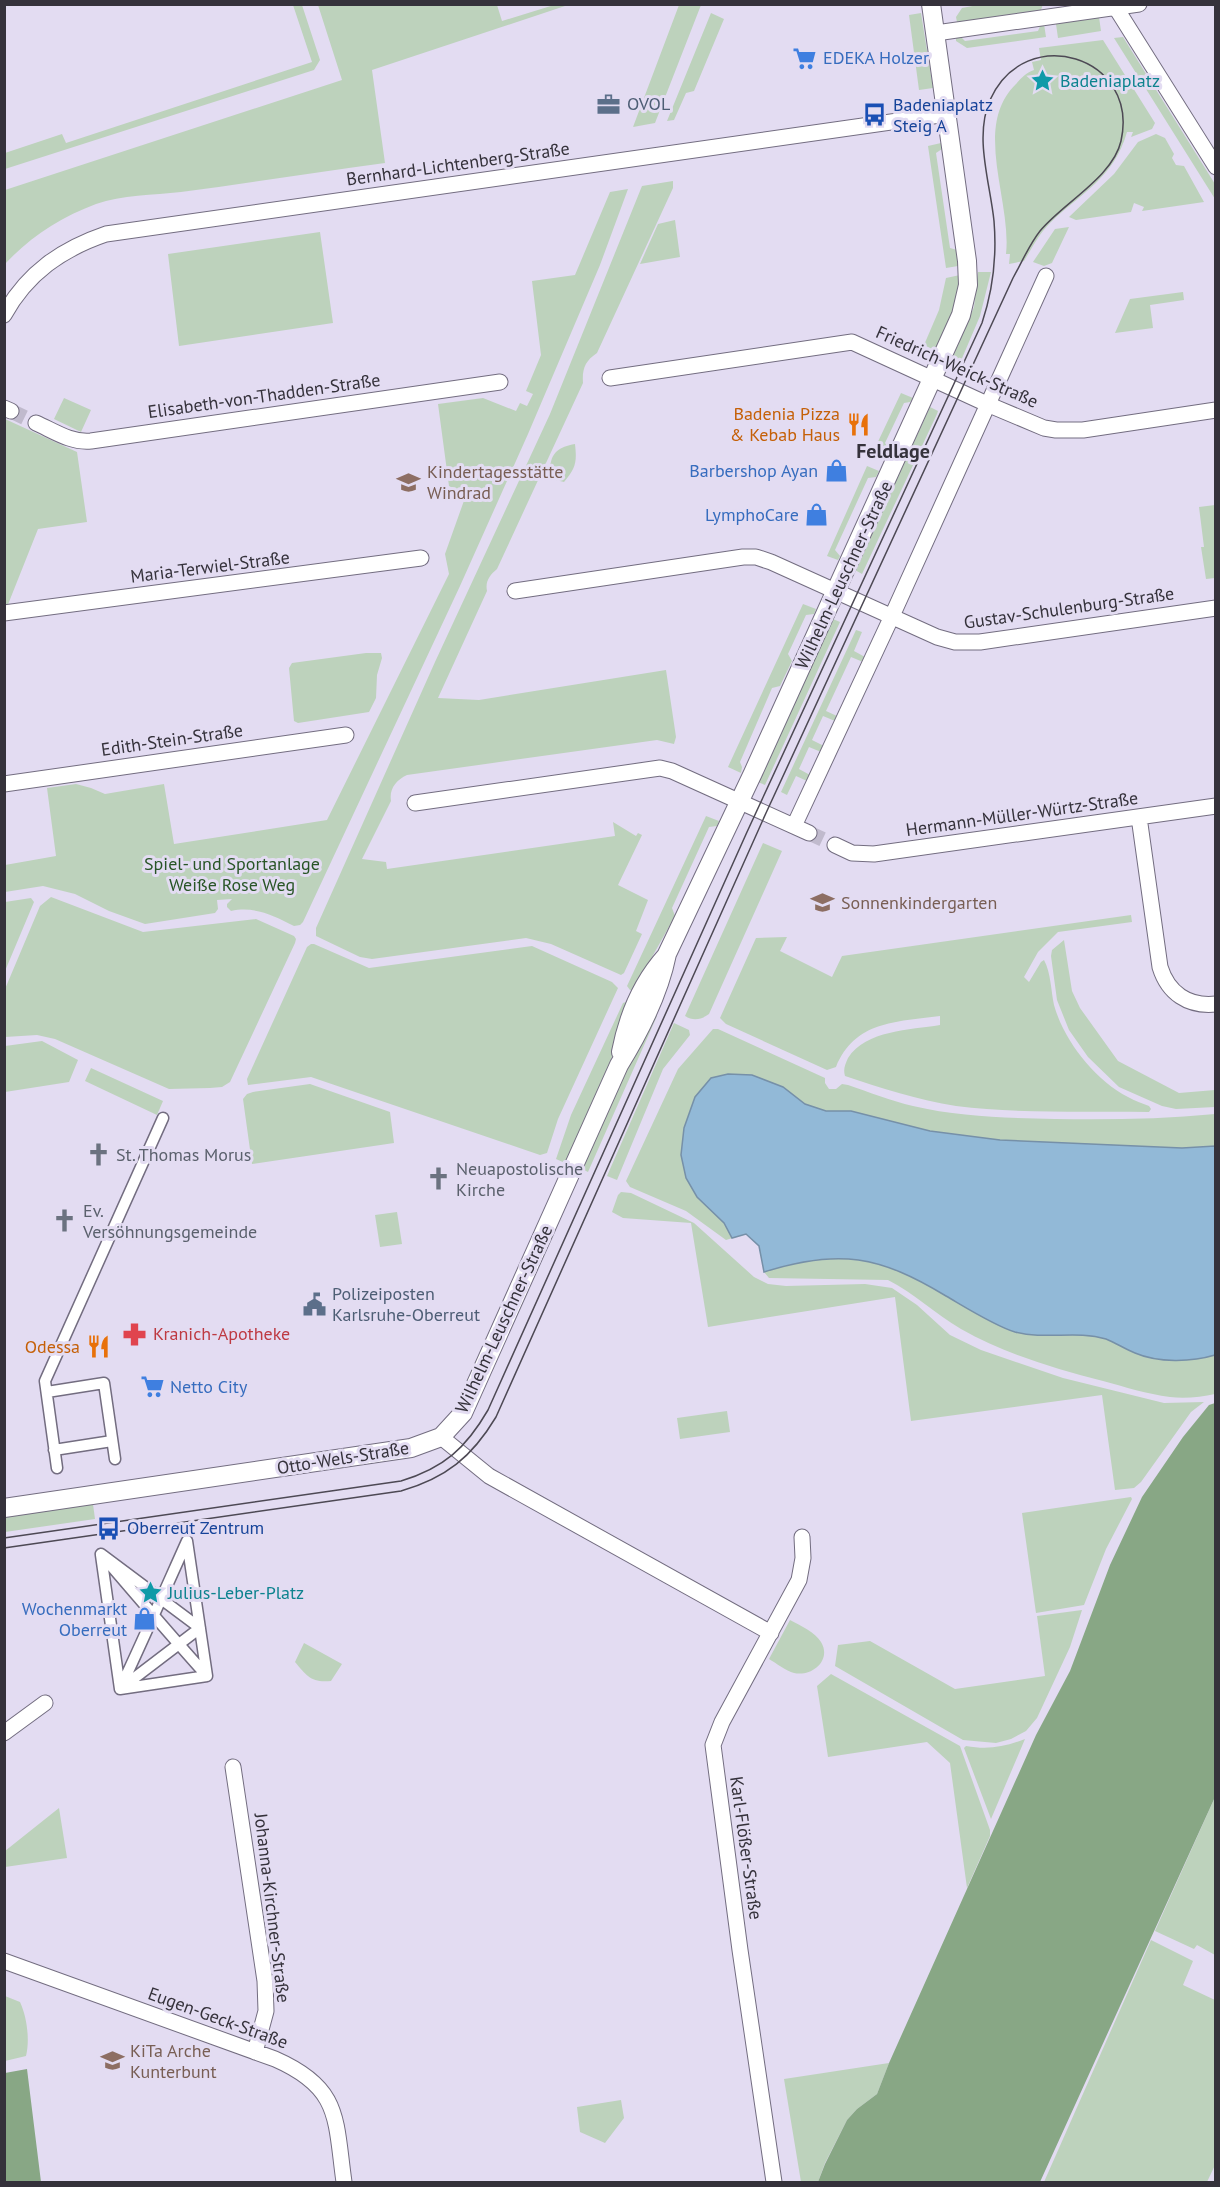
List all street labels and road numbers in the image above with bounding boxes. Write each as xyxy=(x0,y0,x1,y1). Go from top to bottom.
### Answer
street label: Bernhard-Lichtenberg-Straße xyxy=(345,136,571,191)
street label: Friedrich-Weick-Straße xyxy=(872,320,1042,413)
street label: Elisabeth-von-Thadden-Straße xyxy=(146,368,382,423)
street label: Wilhelm-Leuschner-Straße xyxy=(790,477,897,673)
street label: Maria-Terwiel-Straße xyxy=(129,545,291,588)
street label: Gustav-Schulenburg-Straße xyxy=(962,581,1176,634)
street label: Edith-Stein-Straße xyxy=(100,718,244,761)
street label: Hermann-Müller-Würtz-Straße xyxy=(904,786,1140,841)
street label: Wilhelm-Leuschner-Straße xyxy=(450,1221,557,1417)
street label: Otto-Wels-Straße xyxy=(275,1436,411,1479)
street label: Karl-Flößer-Straße xyxy=(725,1775,768,1921)
street label: Johanna-Kirchner-Straße xyxy=(249,1811,296,2004)
street label: Eugen-Geck-Straße xyxy=(145,1982,291,2054)

